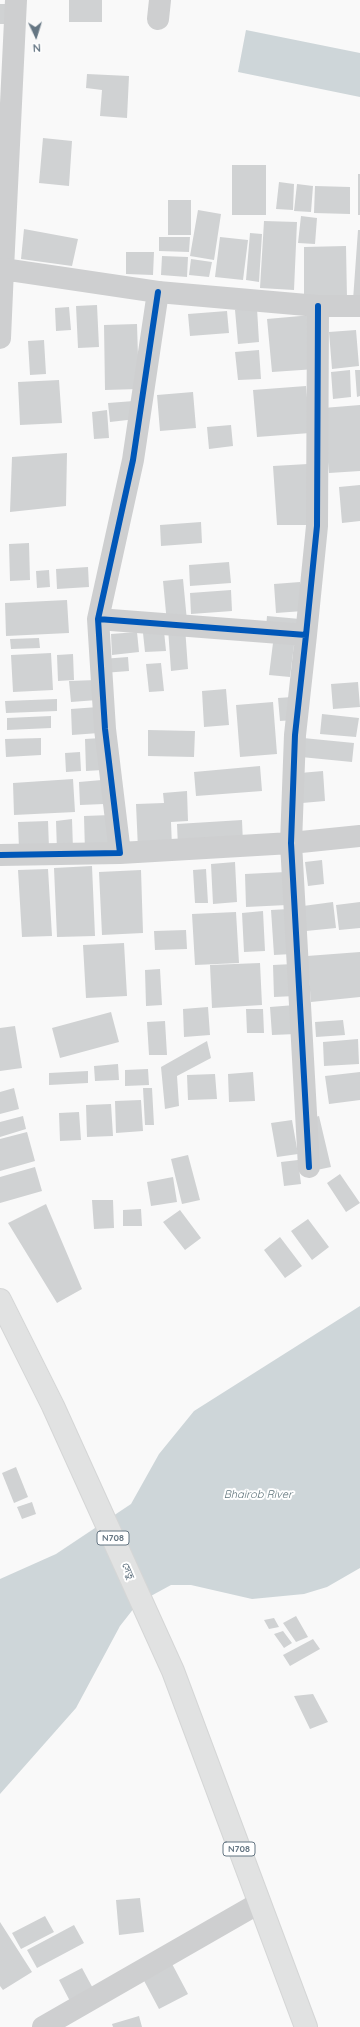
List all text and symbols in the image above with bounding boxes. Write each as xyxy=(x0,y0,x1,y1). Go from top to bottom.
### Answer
north arrow xyxy=(16,16,56,56)
text: N xyxy=(32,41,41,55)
water label: Bhairob River xyxy=(224,1488,292,1502)
road number: N708 xyxy=(97,1531,129,1545)
street label: সেতু xyxy=(119,1561,137,1581)
road number: N708 xyxy=(223,1842,255,1856)

